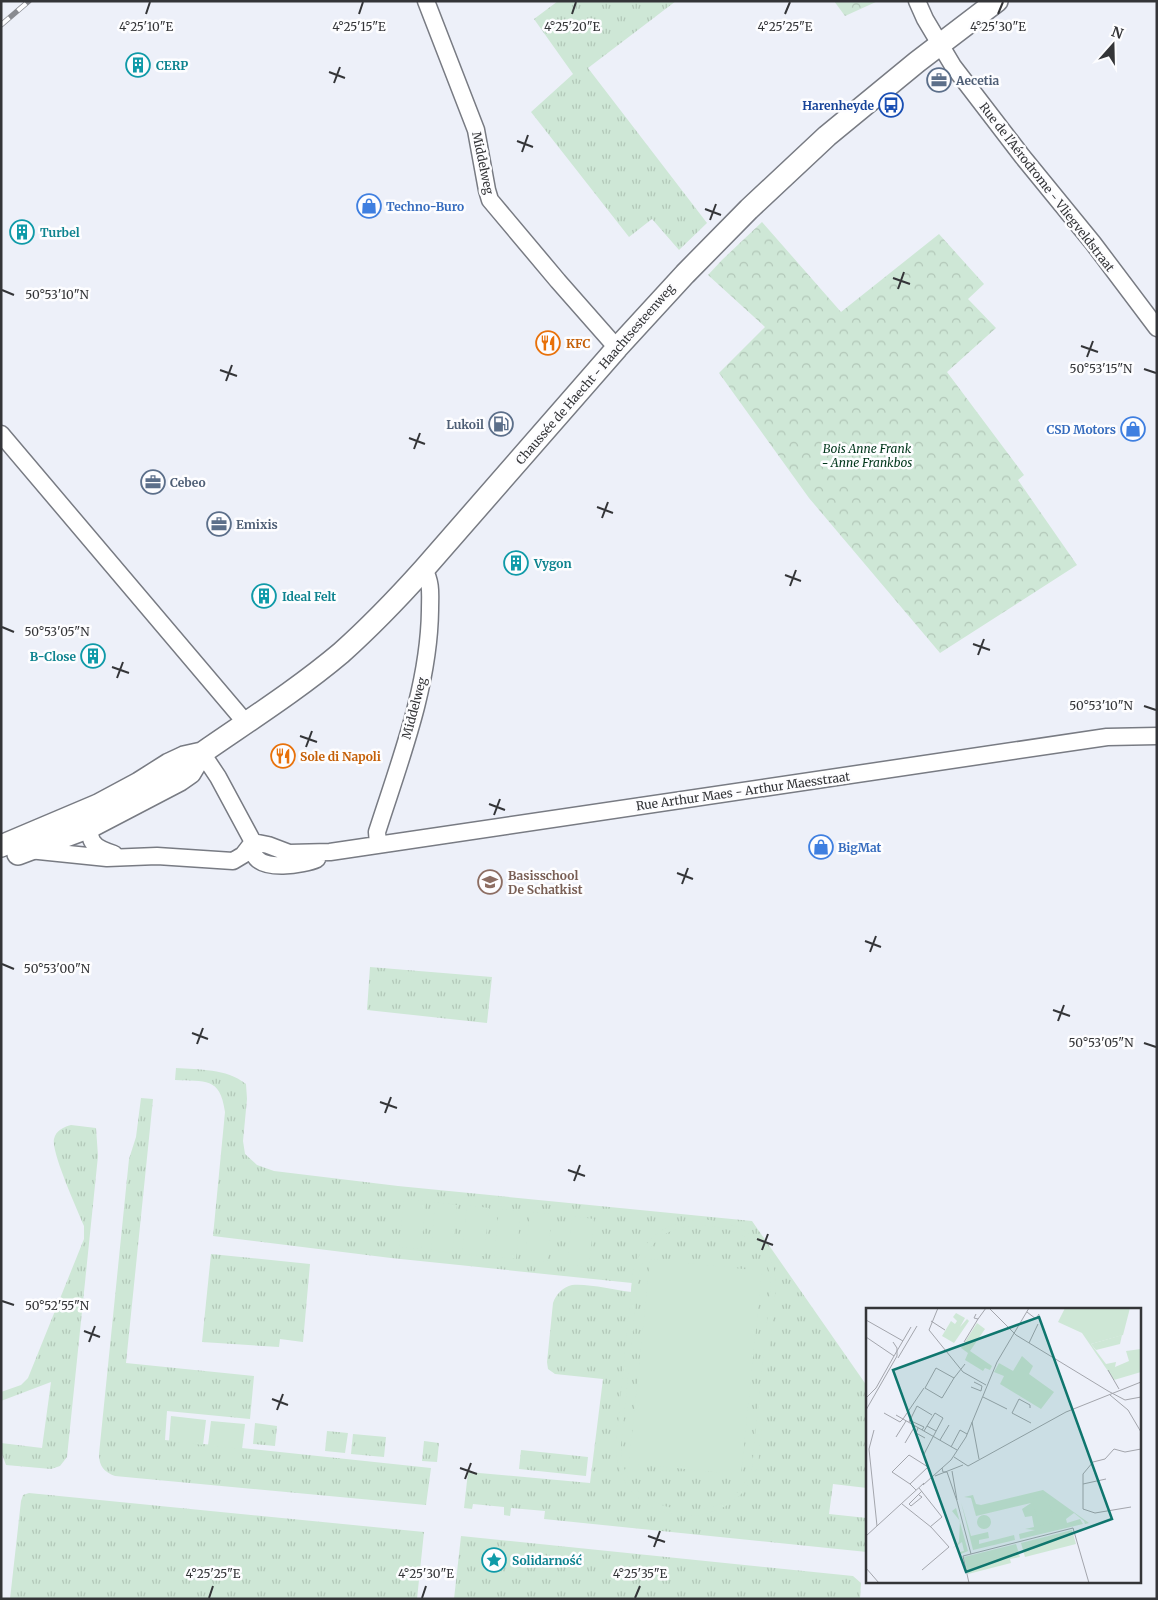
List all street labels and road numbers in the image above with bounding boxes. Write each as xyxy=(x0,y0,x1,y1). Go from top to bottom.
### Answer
street label: Rue de l'Aérodrome - Vliegveldstraat xyxy=(976,99,1118,275)
street label: Middelweg xyxy=(469,130,497,196)
street label: Chaussée de Haecht - Haachtsesteenweg xyxy=(512,280,678,467)
street label: Middelweg xyxy=(399,675,430,741)
street label: Rue Arthur Maes - Arthur Maesstraat xyxy=(635,769,851,813)

